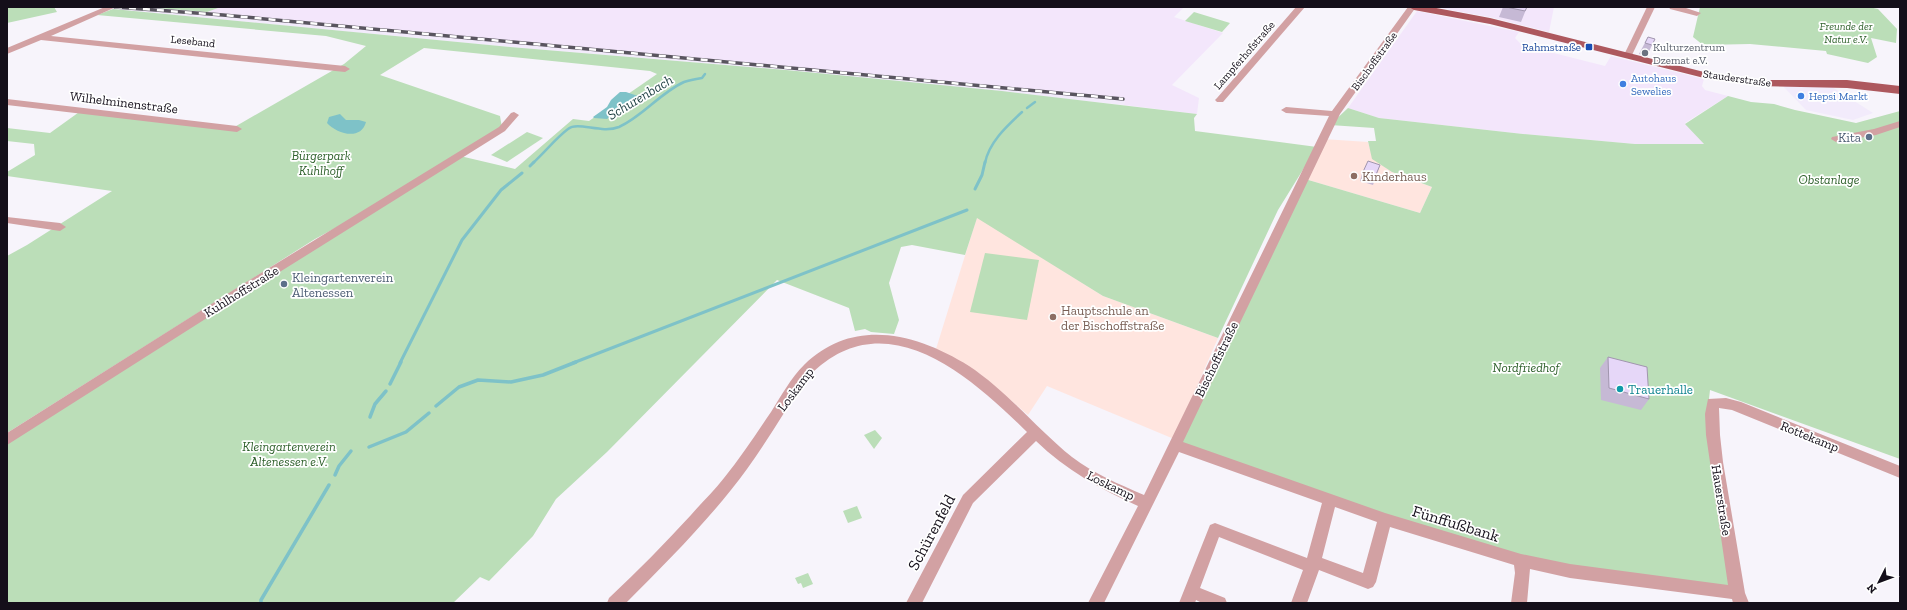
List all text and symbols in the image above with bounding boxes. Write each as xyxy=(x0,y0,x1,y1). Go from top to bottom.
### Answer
street label: Lampferhofstraße xyxy=(1211,18,1278,92)
park label: Freunde der Natur e.V. xyxy=(1819,20,1873,46)
street label: Bischoffstraße xyxy=(1349,29,1400,93)
street label: Leseband xyxy=(170,33,216,50)
place label: Rahmstraße xyxy=(1522,41,1581,54)
place label: Kulturzentrum Dzemat e.V. xyxy=(1653,41,1725,67)
marker: Rahmstraße xyxy=(1584,42,1594,52)
marker: Kulturzentrum Dzemat e.V. xyxy=(1640,48,1650,58)
street label: Stauderstraße xyxy=(1702,67,1772,90)
water label: Schurenbach xyxy=(604,71,676,124)
place label: Autohaus Sewelies xyxy=(1631,72,1676,98)
marker: Autohaus Sewelies xyxy=(1618,79,1628,89)
street label: Wilhelminenstraße xyxy=(69,88,179,117)
place label: Hepsi Markt xyxy=(1809,90,1869,103)
marker: Hepsi Markt xyxy=(1796,91,1806,101)
place label: Kita xyxy=(1838,130,1862,145)
marker: Kita xyxy=(1864,132,1874,142)
park label: Bürgerpark Kuhlhoff xyxy=(291,148,351,178)
place label: Kinderhaus xyxy=(1362,169,1427,184)
marker: Kinderhaus xyxy=(1349,171,1359,181)
park label: Obstanlage xyxy=(1799,172,1860,187)
street label: Kuhlhoffstraße xyxy=(201,263,281,320)
place label: Kleingartenverein Altenessen xyxy=(292,270,394,300)
marker: Kleingartenverein Altenessen xyxy=(279,279,289,289)
place label: Hauptschule an der Bischoffstraße xyxy=(1061,303,1164,333)
marker: Hauptschule an der Bischoffstraße xyxy=(1048,312,1058,322)
street label: Bischoffstraße xyxy=(1192,319,1241,399)
park label: Nordfriedhof xyxy=(1492,360,1562,375)
street label: Loskamp xyxy=(774,364,817,414)
place label: Trauerhalle xyxy=(1628,382,1693,397)
marker: Trauerhalle xyxy=(1615,384,1625,394)
street label: Rottekamp xyxy=(1778,418,1841,455)
park label: Kleingartenverein Altenessen e.V. xyxy=(242,439,336,469)
street label: Hauerstraße xyxy=(1708,464,1735,537)
street label: Loskamp xyxy=(1085,468,1137,503)
street label: Schürenfeld xyxy=(904,491,959,573)
street label: Fünffußbank xyxy=(1410,501,1502,546)
north arrow xyxy=(1859,562,1899,602)
text: N xyxy=(1864,580,1880,596)

